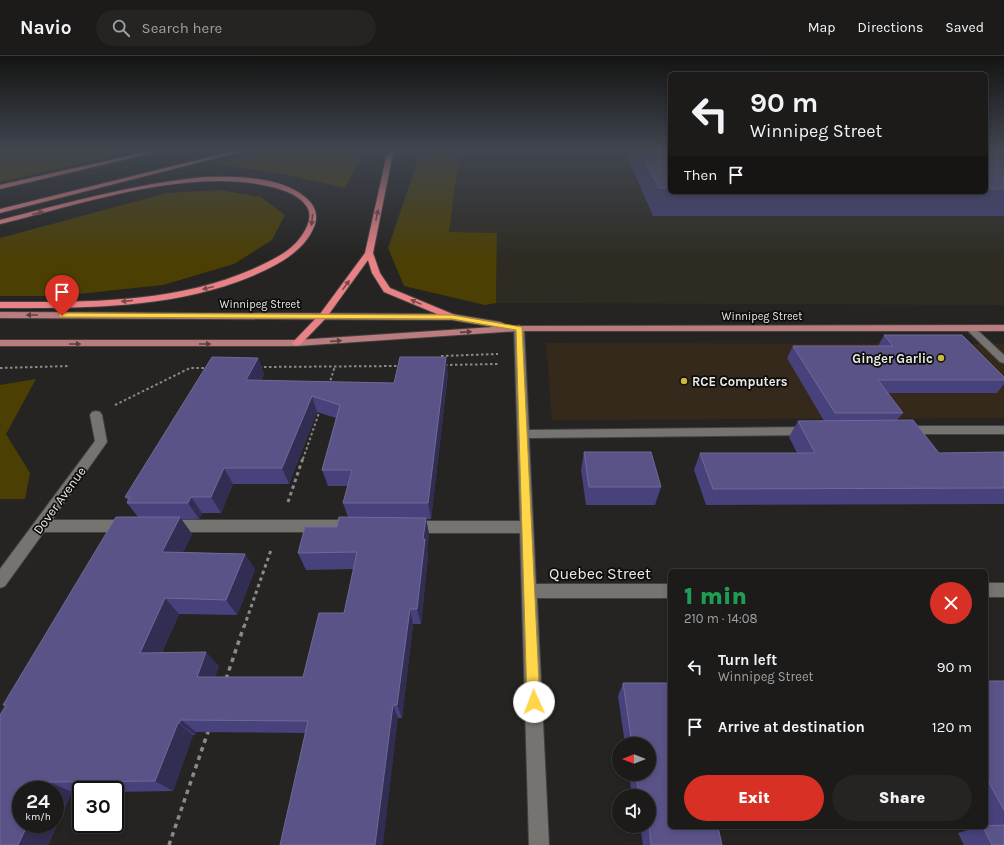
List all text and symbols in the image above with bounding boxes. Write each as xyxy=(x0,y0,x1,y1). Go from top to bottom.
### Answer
search box xyxy=(96,10,376,46)
text: Navio xyxy=(20,17,72,39)
icon: search xyxy=(110,17,132,39)
text: Search here xyxy=(142,19,222,37)
text: Map xyxy=(808,19,836,36)
text: Directions xyxy=(858,19,923,36)
text: Saved xyxy=(945,19,984,36)
text: 90 m xyxy=(750,86,818,119)
icon: left xyxy=(684,88,736,140)
text: Winnipeg Street xyxy=(750,120,882,142)
icon: arrive xyxy=(725,164,747,186)
text: Then xyxy=(684,166,717,184)
one-way arrow xyxy=(375,208,381,221)
one-way arrow xyxy=(32,209,44,215)
one-way arrow xyxy=(308,214,315,227)
pin xyxy=(45,275,79,316)
one-way arrow xyxy=(342,280,350,290)
icon: arrive xyxy=(51,281,73,303)
one-way arrow xyxy=(202,285,214,291)
one-way arrow xyxy=(121,298,133,305)
street label: Winnipeg Street xyxy=(220,298,300,311)
one-way arrow xyxy=(411,299,422,305)
street label: Winnipeg Street xyxy=(722,310,802,323)
one-way arrow xyxy=(25,312,38,318)
one-way arrow xyxy=(460,328,472,335)
one-way arrow xyxy=(330,337,342,344)
one-way arrow xyxy=(69,341,82,347)
one-way arrow xyxy=(199,341,212,347)
place label: Ginger Garlic xyxy=(852,351,933,366)
marker: Ginger Garlic xyxy=(936,353,946,363)
place label: RCE Computers xyxy=(692,374,788,389)
marker: RCE Computers xyxy=(679,376,689,386)
street label: Dover Avenue xyxy=(30,463,89,537)
street label: Quebec Street xyxy=(549,564,651,583)
text: 1 min xyxy=(684,582,747,610)
button: close xyxy=(930,582,972,624)
text: 210 m · 14:08 xyxy=(684,611,758,626)
text: Turn left xyxy=(718,651,777,669)
icon: left xyxy=(684,656,706,678)
text: 90 m xyxy=(937,658,972,676)
text: Winnipeg Street xyxy=(718,669,813,684)
position arrow xyxy=(513,681,555,723)
icon: arrive xyxy=(684,716,706,738)
text: Arrive at destination xyxy=(718,718,865,736)
text: 120 m xyxy=(932,718,972,736)
north arrow xyxy=(612,737,656,781)
map controls xyxy=(612,737,656,833)
button: Exit xyxy=(684,775,824,821)
button: Share xyxy=(832,775,972,821)
speed limit sign: 30 xyxy=(72,781,124,833)
button: sound xyxy=(612,789,656,833)
text: 24 xyxy=(26,790,50,813)
text: km/h xyxy=(25,811,51,823)

